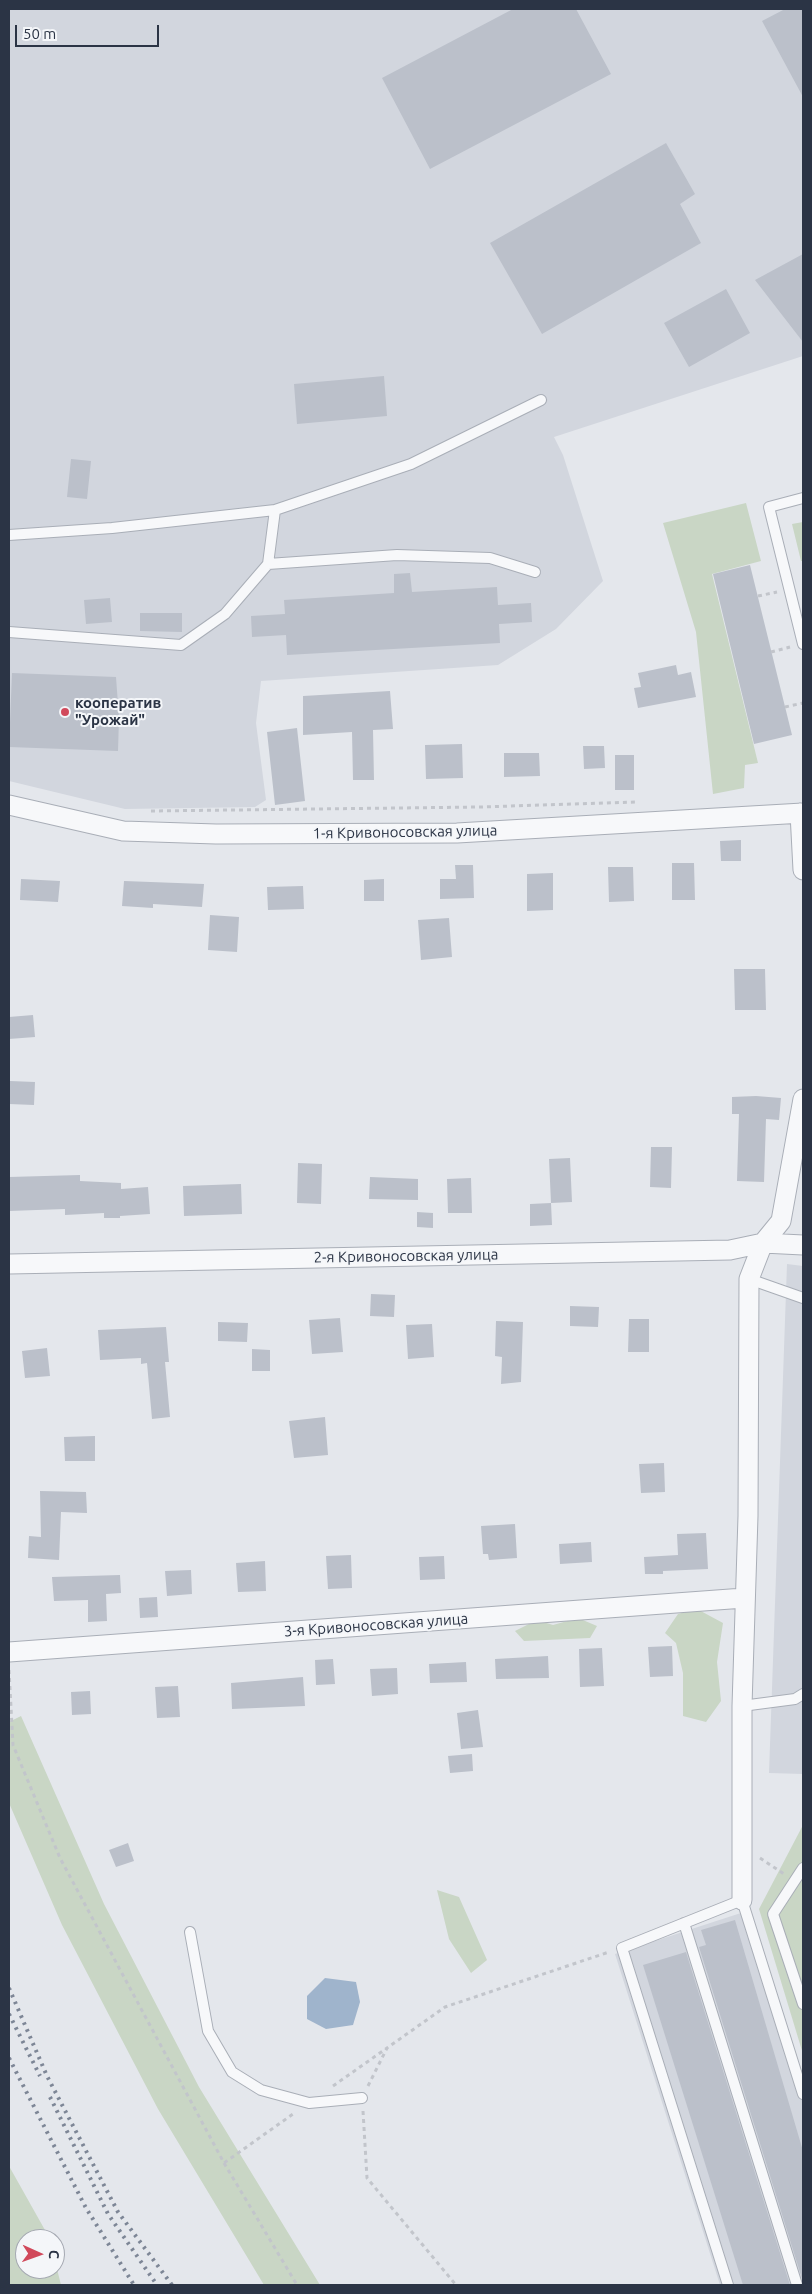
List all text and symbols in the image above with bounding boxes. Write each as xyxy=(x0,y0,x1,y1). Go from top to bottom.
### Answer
scale bar xyxy=(18,15,161,47)
text: 50 m xyxy=(23,25,56,42)
place label: кооператив "Урожай" xyxy=(75,694,161,729)
marker: кооператив "Урожай" xyxy=(59,706,71,718)
street label: 1-я Кривоносовская улица xyxy=(313,821,497,843)
street label: 2-я Кривоносовская улица xyxy=(314,1245,498,1267)
street label: 3-я Кривоносовская улица xyxy=(283,1610,469,1640)
north arrow xyxy=(15,2229,65,2279)
text: С xyxy=(46,2250,62,2259)

